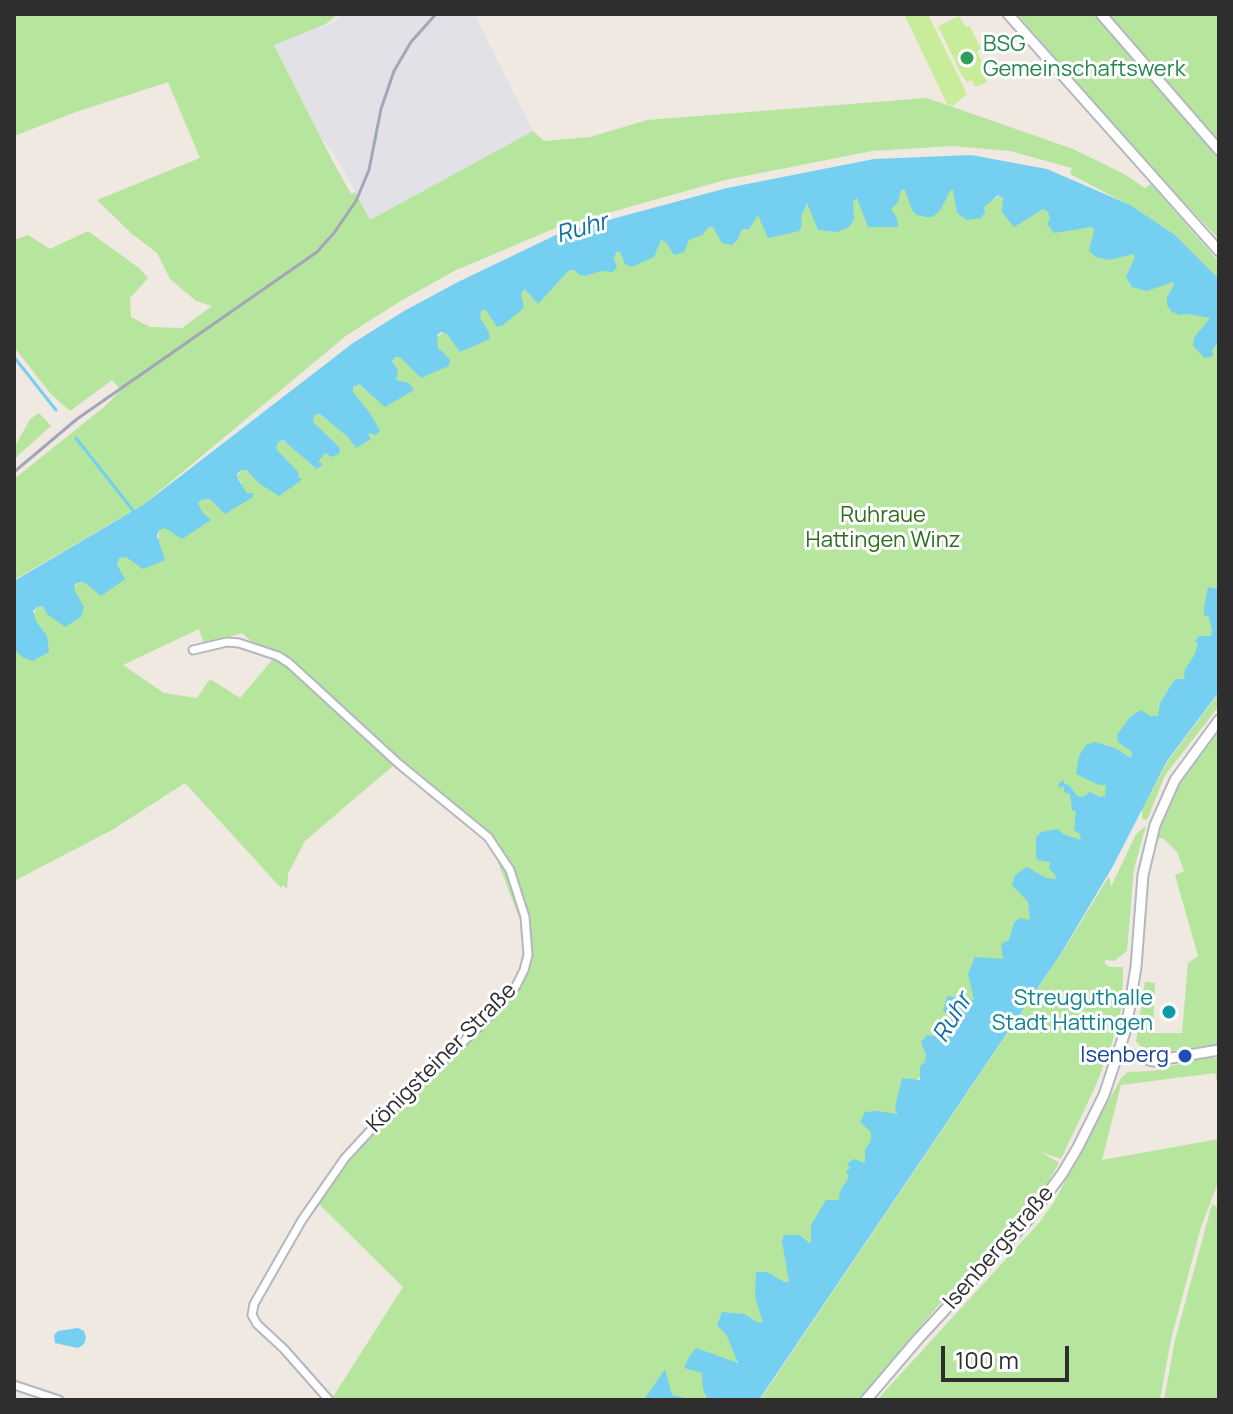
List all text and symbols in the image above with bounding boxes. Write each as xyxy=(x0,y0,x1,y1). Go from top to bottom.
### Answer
place label: BSG Gemeinschaftswerk xyxy=(983,32,1186,84)
marker: BSG Gemeinschaftswerk xyxy=(958,49,976,67)
water label: Ruhr xyxy=(553,208,611,250)
park label: Ruhraue Hattingen Winz xyxy=(806,503,960,554)
street label: Königsteiner Straße xyxy=(362,978,522,1138)
place label: Streuguthalle Stadt Hattingen xyxy=(992,986,1153,1038)
water label: Ruhr xyxy=(927,988,979,1048)
marker: Streuguthalle Stadt Hattingen xyxy=(1160,1003,1178,1021)
place label: Isenberg xyxy=(1080,1043,1169,1069)
marker: Isenberg xyxy=(1176,1047,1194,1065)
street label: Isenbergstraße xyxy=(938,1181,1060,1315)
scale bar xyxy=(945,1330,1073,1380)
text: 100 m xyxy=(955,1343,1019,1376)

